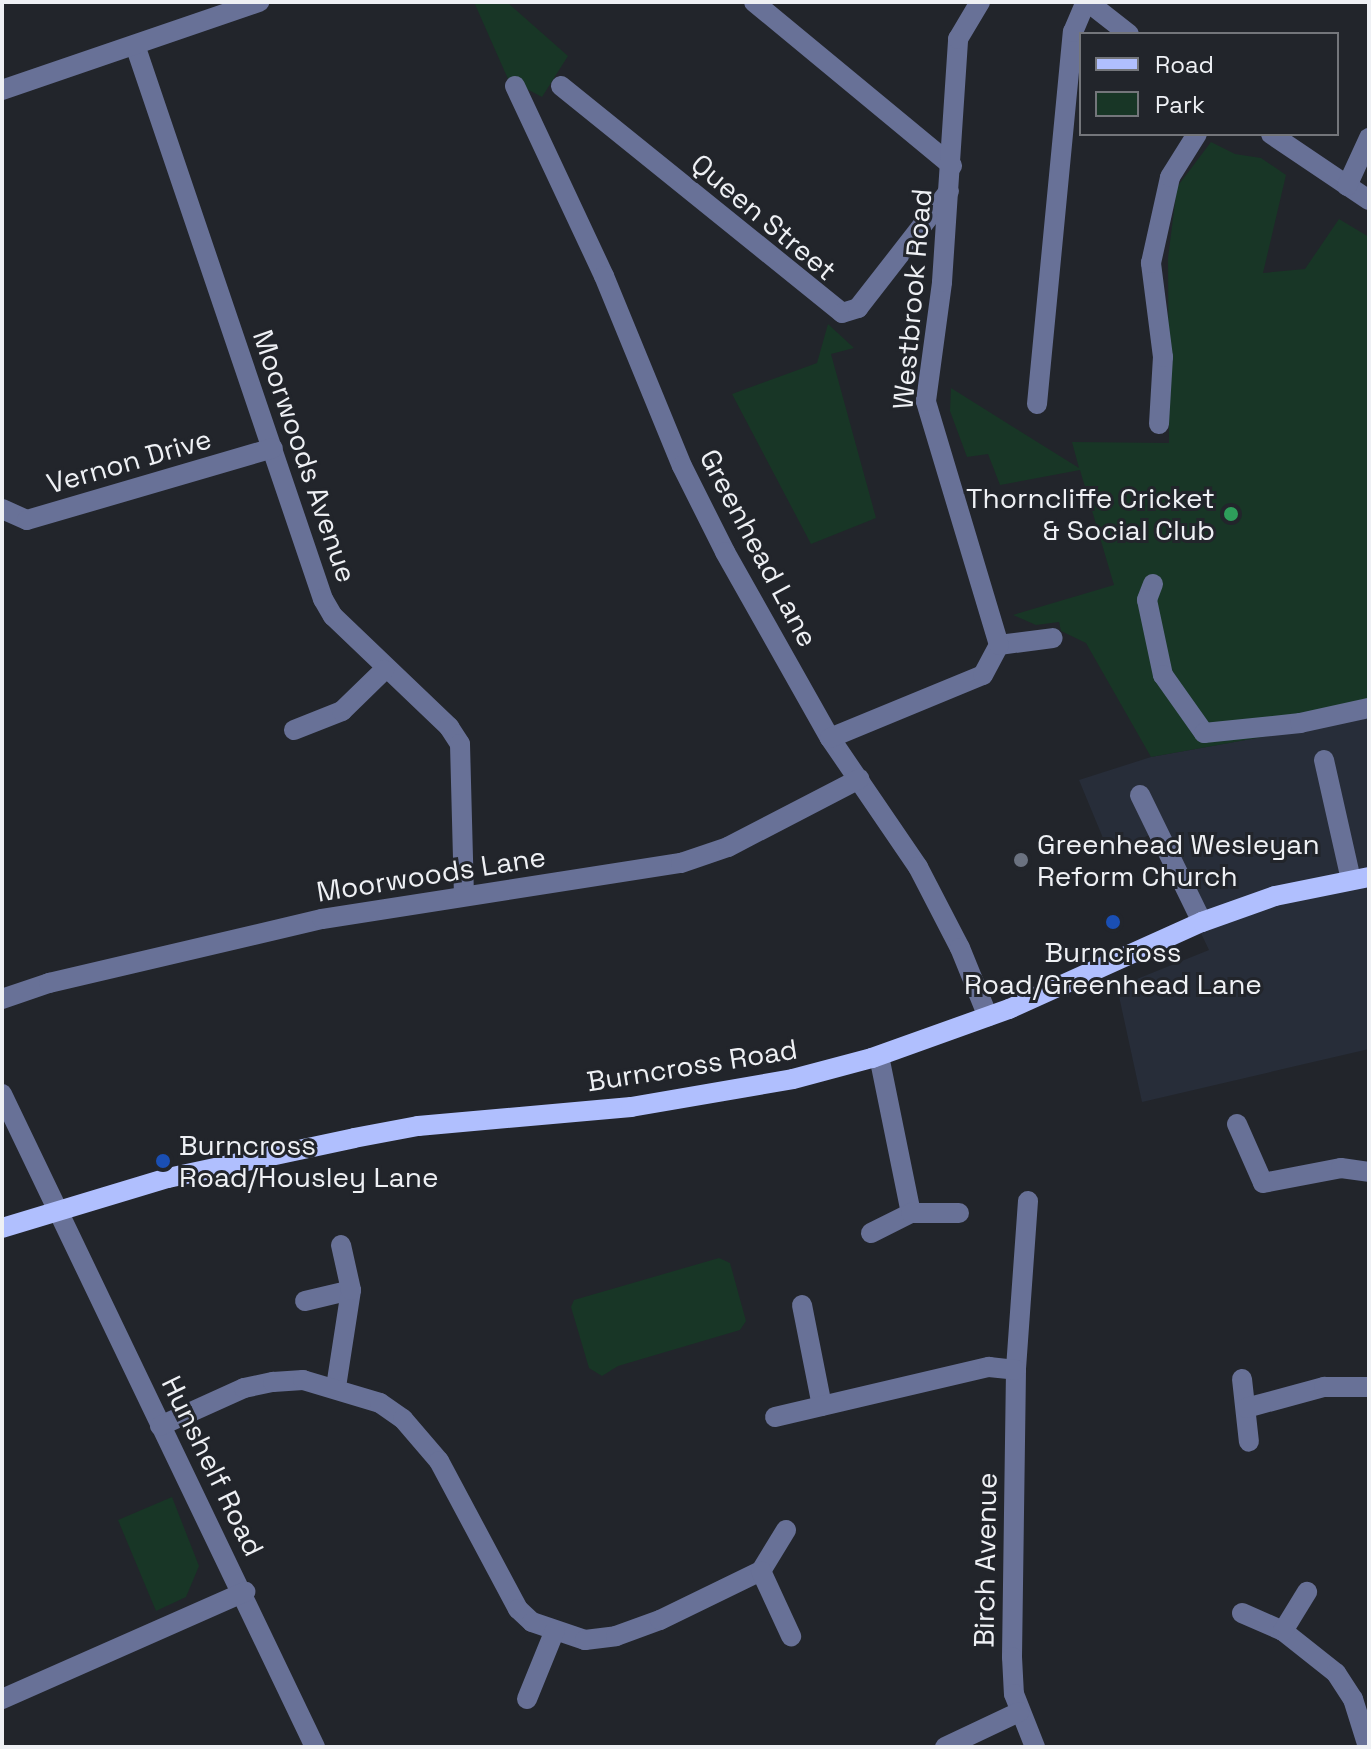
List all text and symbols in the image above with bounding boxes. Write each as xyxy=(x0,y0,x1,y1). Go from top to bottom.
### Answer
legend xyxy=(1079,32,1339,136)
text: Road xyxy=(1155,49,1214,80)
text: Park xyxy=(1155,89,1205,120)
street label: Queen Street xyxy=(685,147,843,287)
street label: Westbrook Road xyxy=(886,187,938,411)
street label: Moorwoods Avenue xyxy=(246,325,364,587)
street label: Vernon Drive xyxy=(43,422,215,500)
street label: Greenhead Lane xyxy=(693,444,825,652)
place label: Thorncliffe Cricket & Social Club xyxy=(966,481,1215,547)
marker: Thorncliffe Cricket & Social Club xyxy=(1222,505,1240,523)
place label: Greenhead Wesleyan Reform Church xyxy=(1037,827,1320,893)
street label: Moorwoods Lane xyxy=(314,839,548,909)
marker: Greenhead Wesleyan Reform Church xyxy=(1012,851,1030,869)
marker: Burncross Road/Greenhead Lane xyxy=(1104,913,1122,931)
place label: Burncross Road/Greenhead Lane xyxy=(964,935,1262,1001)
street label: Burncross Road xyxy=(584,1032,800,1098)
place label: Burncross Road/Housley Lane xyxy=(179,1128,439,1194)
marker: Burncross Road/Housley Lane xyxy=(154,1152,172,1170)
street label: Hunshelf Road xyxy=(155,1370,271,1562)
street label: Birch Avenue xyxy=(967,1472,1003,1648)

